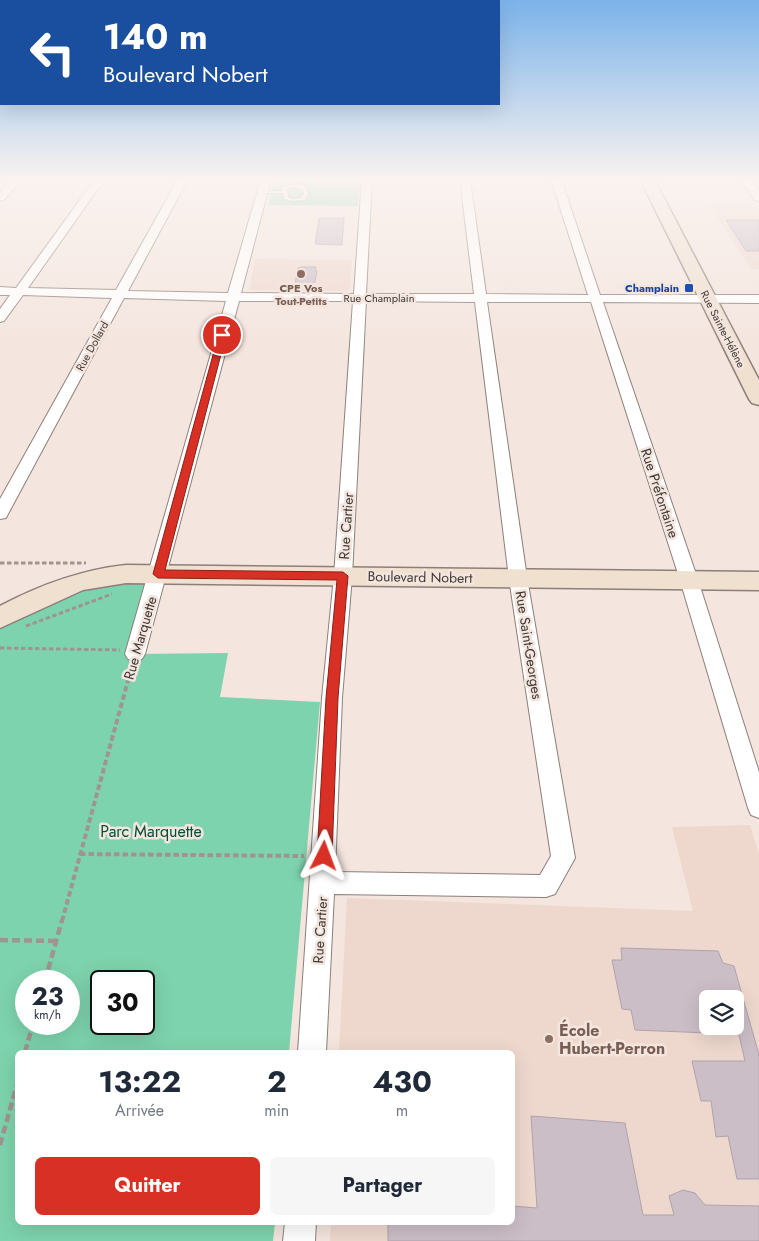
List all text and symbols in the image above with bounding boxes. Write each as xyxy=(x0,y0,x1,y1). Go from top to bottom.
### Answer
text: 140 m xyxy=(103,12,208,62)
icon: left xyxy=(20,20,85,85)
text: Boulevard Nobert xyxy=(103,58,268,90)
marker: CPE Vos Tout-Petits xyxy=(295,268,307,280)
place label: CPE Vos Tout-Petits xyxy=(275,280,327,309)
place label: Champlain xyxy=(625,280,679,296)
marker: Champlain xyxy=(683,282,695,294)
street label: Rue Sainte-Hélène xyxy=(697,288,749,371)
street label: Rue Champlain xyxy=(344,290,414,306)
pin xyxy=(201,314,243,356)
street label: Rue Dollard xyxy=(72,318,112,374)
icon: arrive xyxy=(208,321,236,349)
street label: Rue Préfontaine xyxy=(636,446,684,540)
street label: Rue Cartier xyxy=(334,492,358,560)
street label: Boulevard Nobert xyxy=(367,566,473,588)
street label: Rue Saint-Georges xyxy=(511,589,547,701)
street label: Rue Marquette xyxy=(119,594,161,682)
park label: Parc Marquette xyxy=(100,820,202,843)
position arrow xyxy=(297,829,349,881)
street label: Rue Cartier xyxy=(308,896,332,964)
speed limit sign: 30 xyxy=(90,970,155,1035)
text: 23 xyxy=(32,978,63,1014)
map controls xyxy=(699,990,744,1035)
button: layers xyxy=(699,990,744,1035)
text: km/h xyxy=(34,1006,61,1024)
place label: École Hubert-Perron xyxy=(559,1019,665,1060)
marker: École Hubert-Perron xyxy=(543,1033,555,1045)
text: 13:22 xyxy=(98,1060,181,1103)
text: 2 xyxy=(267,1060,287,1103)
text: 430 xyxy=(372,1060,432,1103)
text: Arrivée xyxy=(115,1099,164,1122)
text: min xyxy=(264,1099,289,1122)
text: m xyxy=(396,1099,408,1122)
button: Quitter xyxy=(35,1157,260,1215)
button: Partager xyxy=(270,1157,495,1215)

